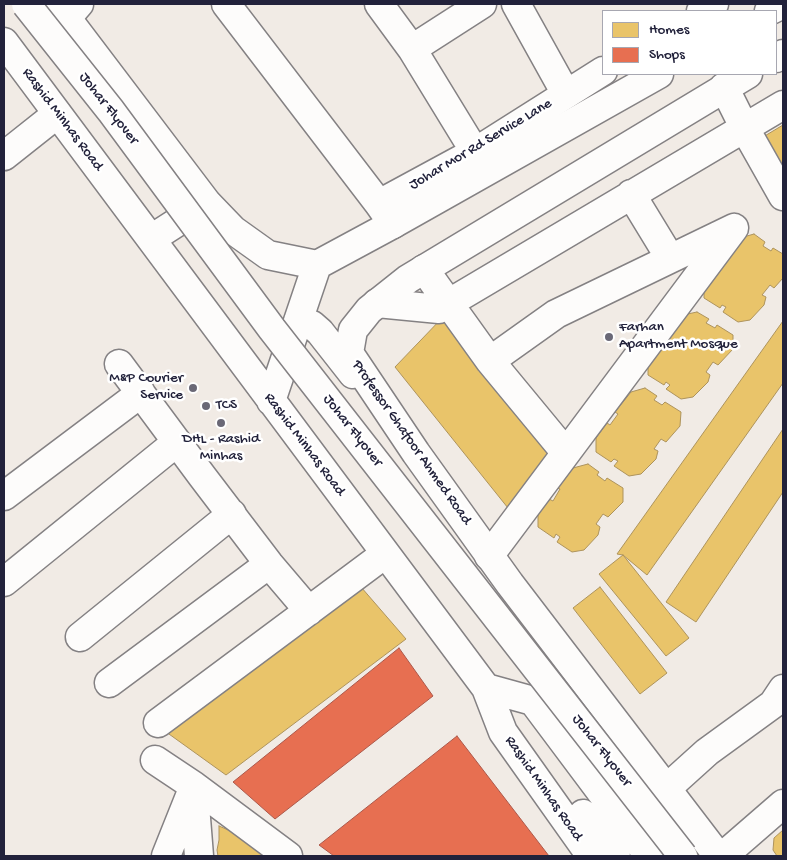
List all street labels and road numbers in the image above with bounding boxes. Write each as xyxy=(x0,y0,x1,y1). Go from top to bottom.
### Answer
street label: Rashid Minhas Road xyxy=(17,65,107,175)
street label: Johar Flyover xyxy=(74,69,142,149)
street label: Johar Mor Rd Service Lane xyxy=(406,95,556,195)
street label: Professor Ghafoor Ahmed Road xyxy=(347,357,475,529)
street label: Rashid Minhas Road xyxy=(259,390,349,500)
street label: Johar Flyover xyxy=(318,391,386,471)
street label: Johar Flyover xyxy=(567,711,635,791)
street label: Rashid Minhas Road xyxy=(500,733,586,845)

